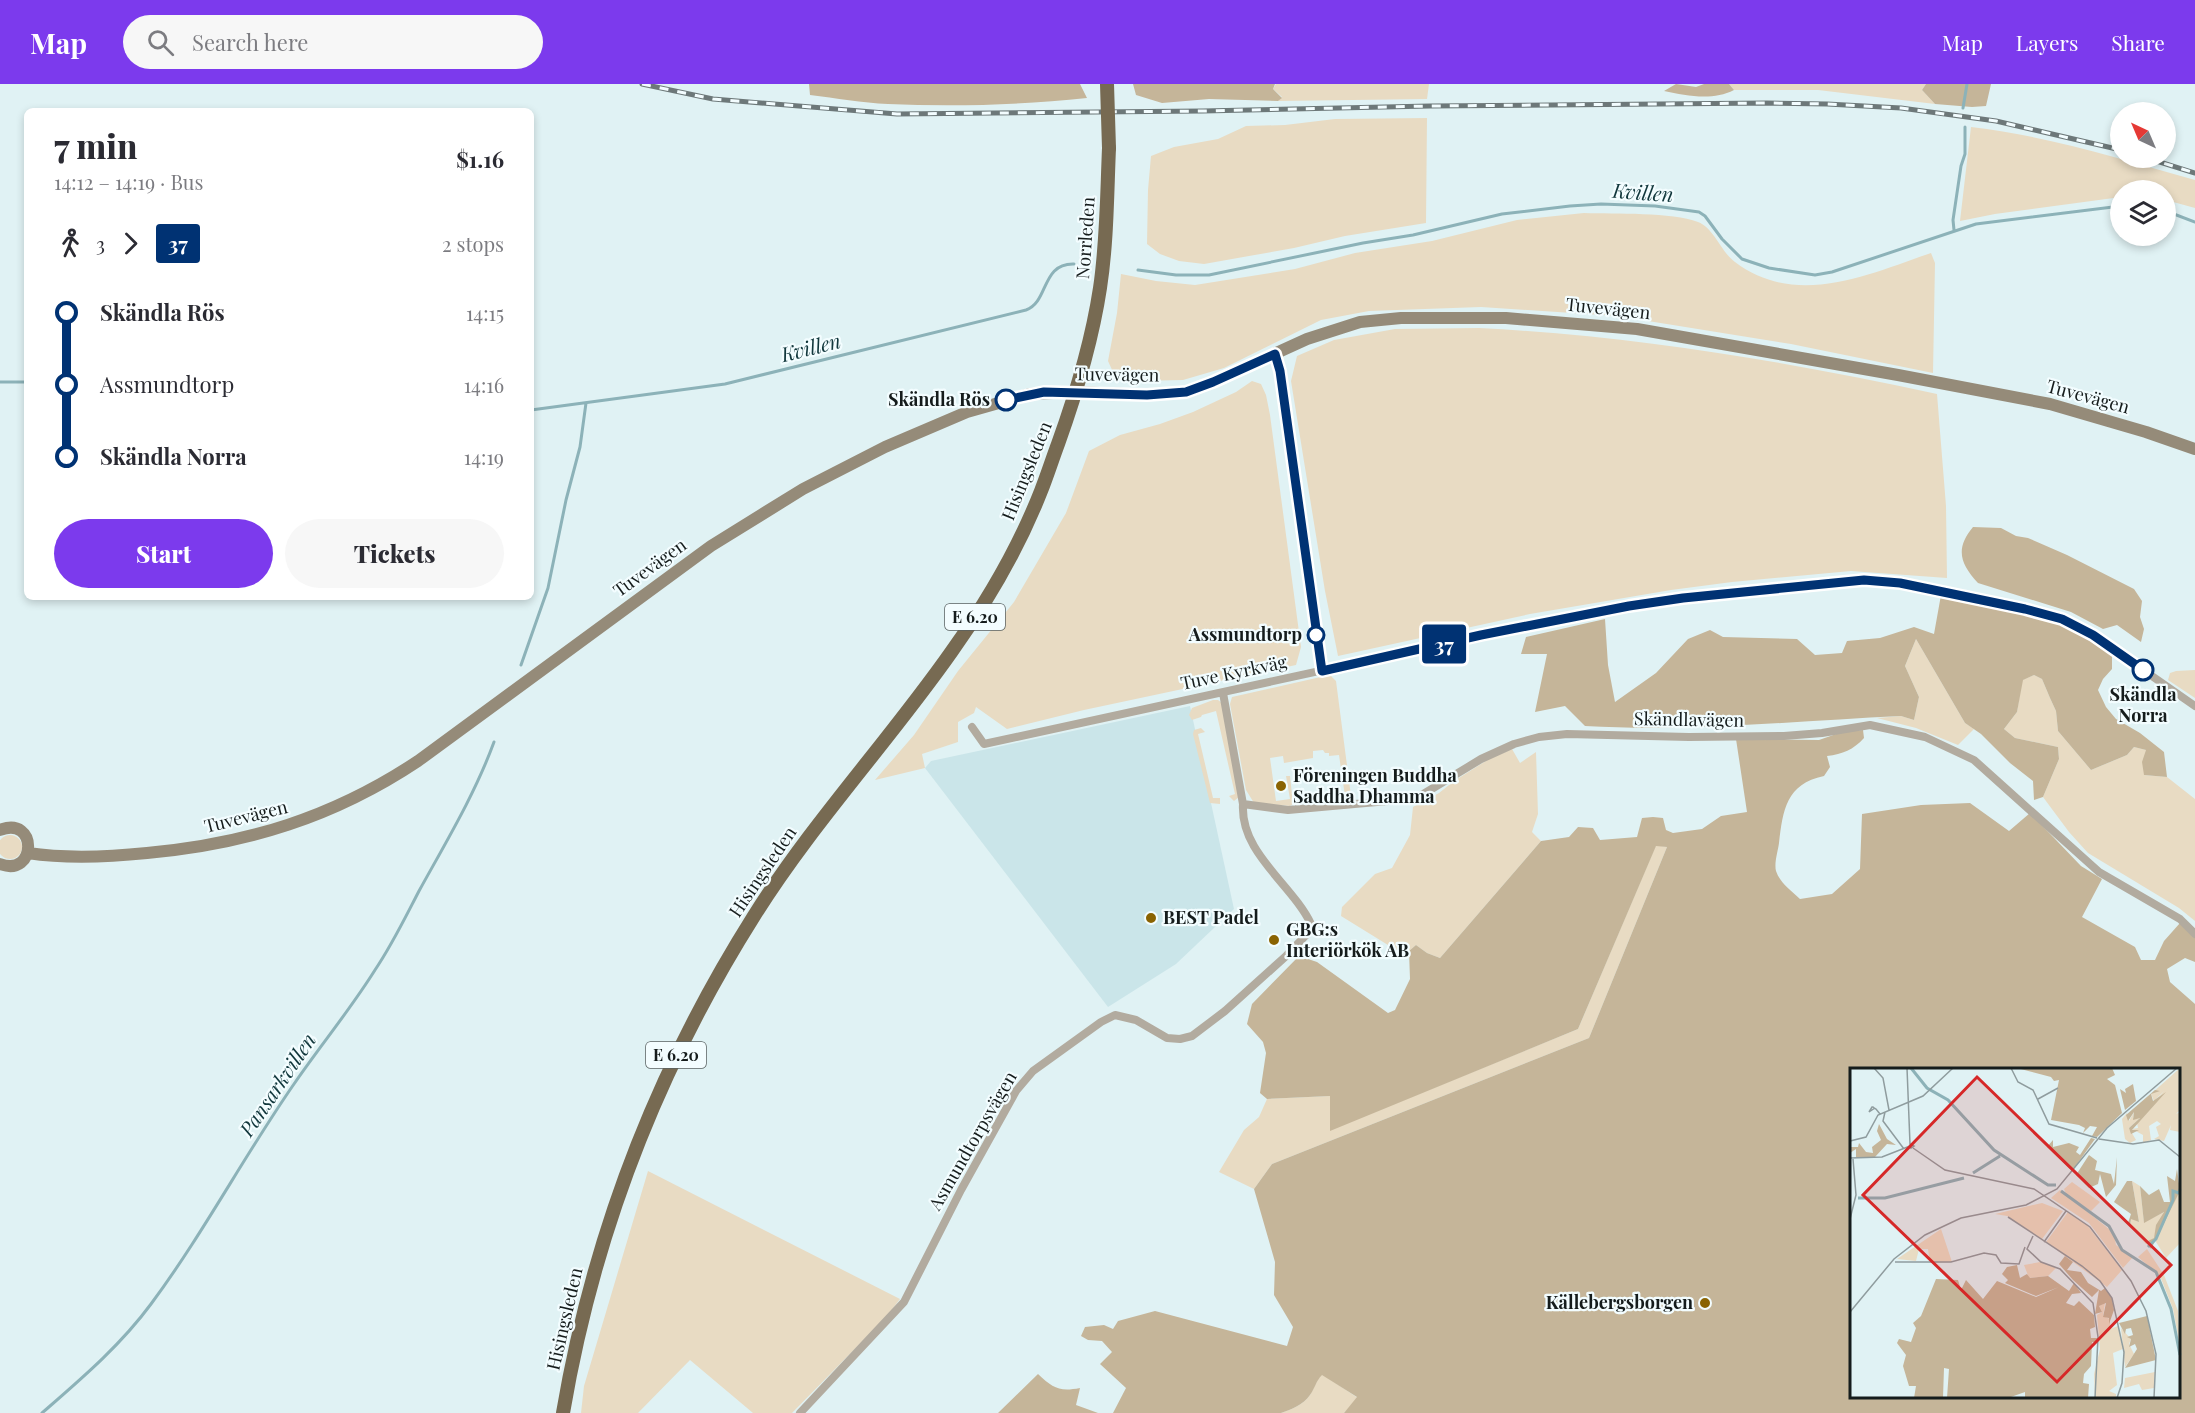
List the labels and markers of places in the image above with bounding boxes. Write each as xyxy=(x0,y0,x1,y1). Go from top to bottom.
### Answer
place label: Skändla Rös xyxy=(888,387,990,411)
marker: Skändla Rös xyxy=(995,389,1017,411)
place label: Assmundtorp xyxy=(1188,622,1302,646)
marker: Assmundtorp xyxy=(1307,626,1325,644)
marker: Skändla Norra xyxy=(2132,659,2154,681)
place label: Skändla Norra xyxy=(2110,682,2177,727)
place label: Föreningen Buddha Saddha Dhamma xyxy=(1293,763,1458,808)
marker: Föreningen Buddha Saddha Dhamma xyxy=(1274,779,1288,793)
place label: BEST Padel xyxy=(1163,905,1259,929)
marker: BEST Padel xyxy=(1144,911,1158,925)
place label: GBG:s Interiörkök AB xyxy=(1286,917,1409,962)
marker: GBG:s Interiörkök AB xyxy=(1267,933,1281,947)
place label: Källebergsborgen xyxy=(1546,1290,1693,1314)
marker: Källebergsborgen xyxy=(1698,1296,1712,1310)

